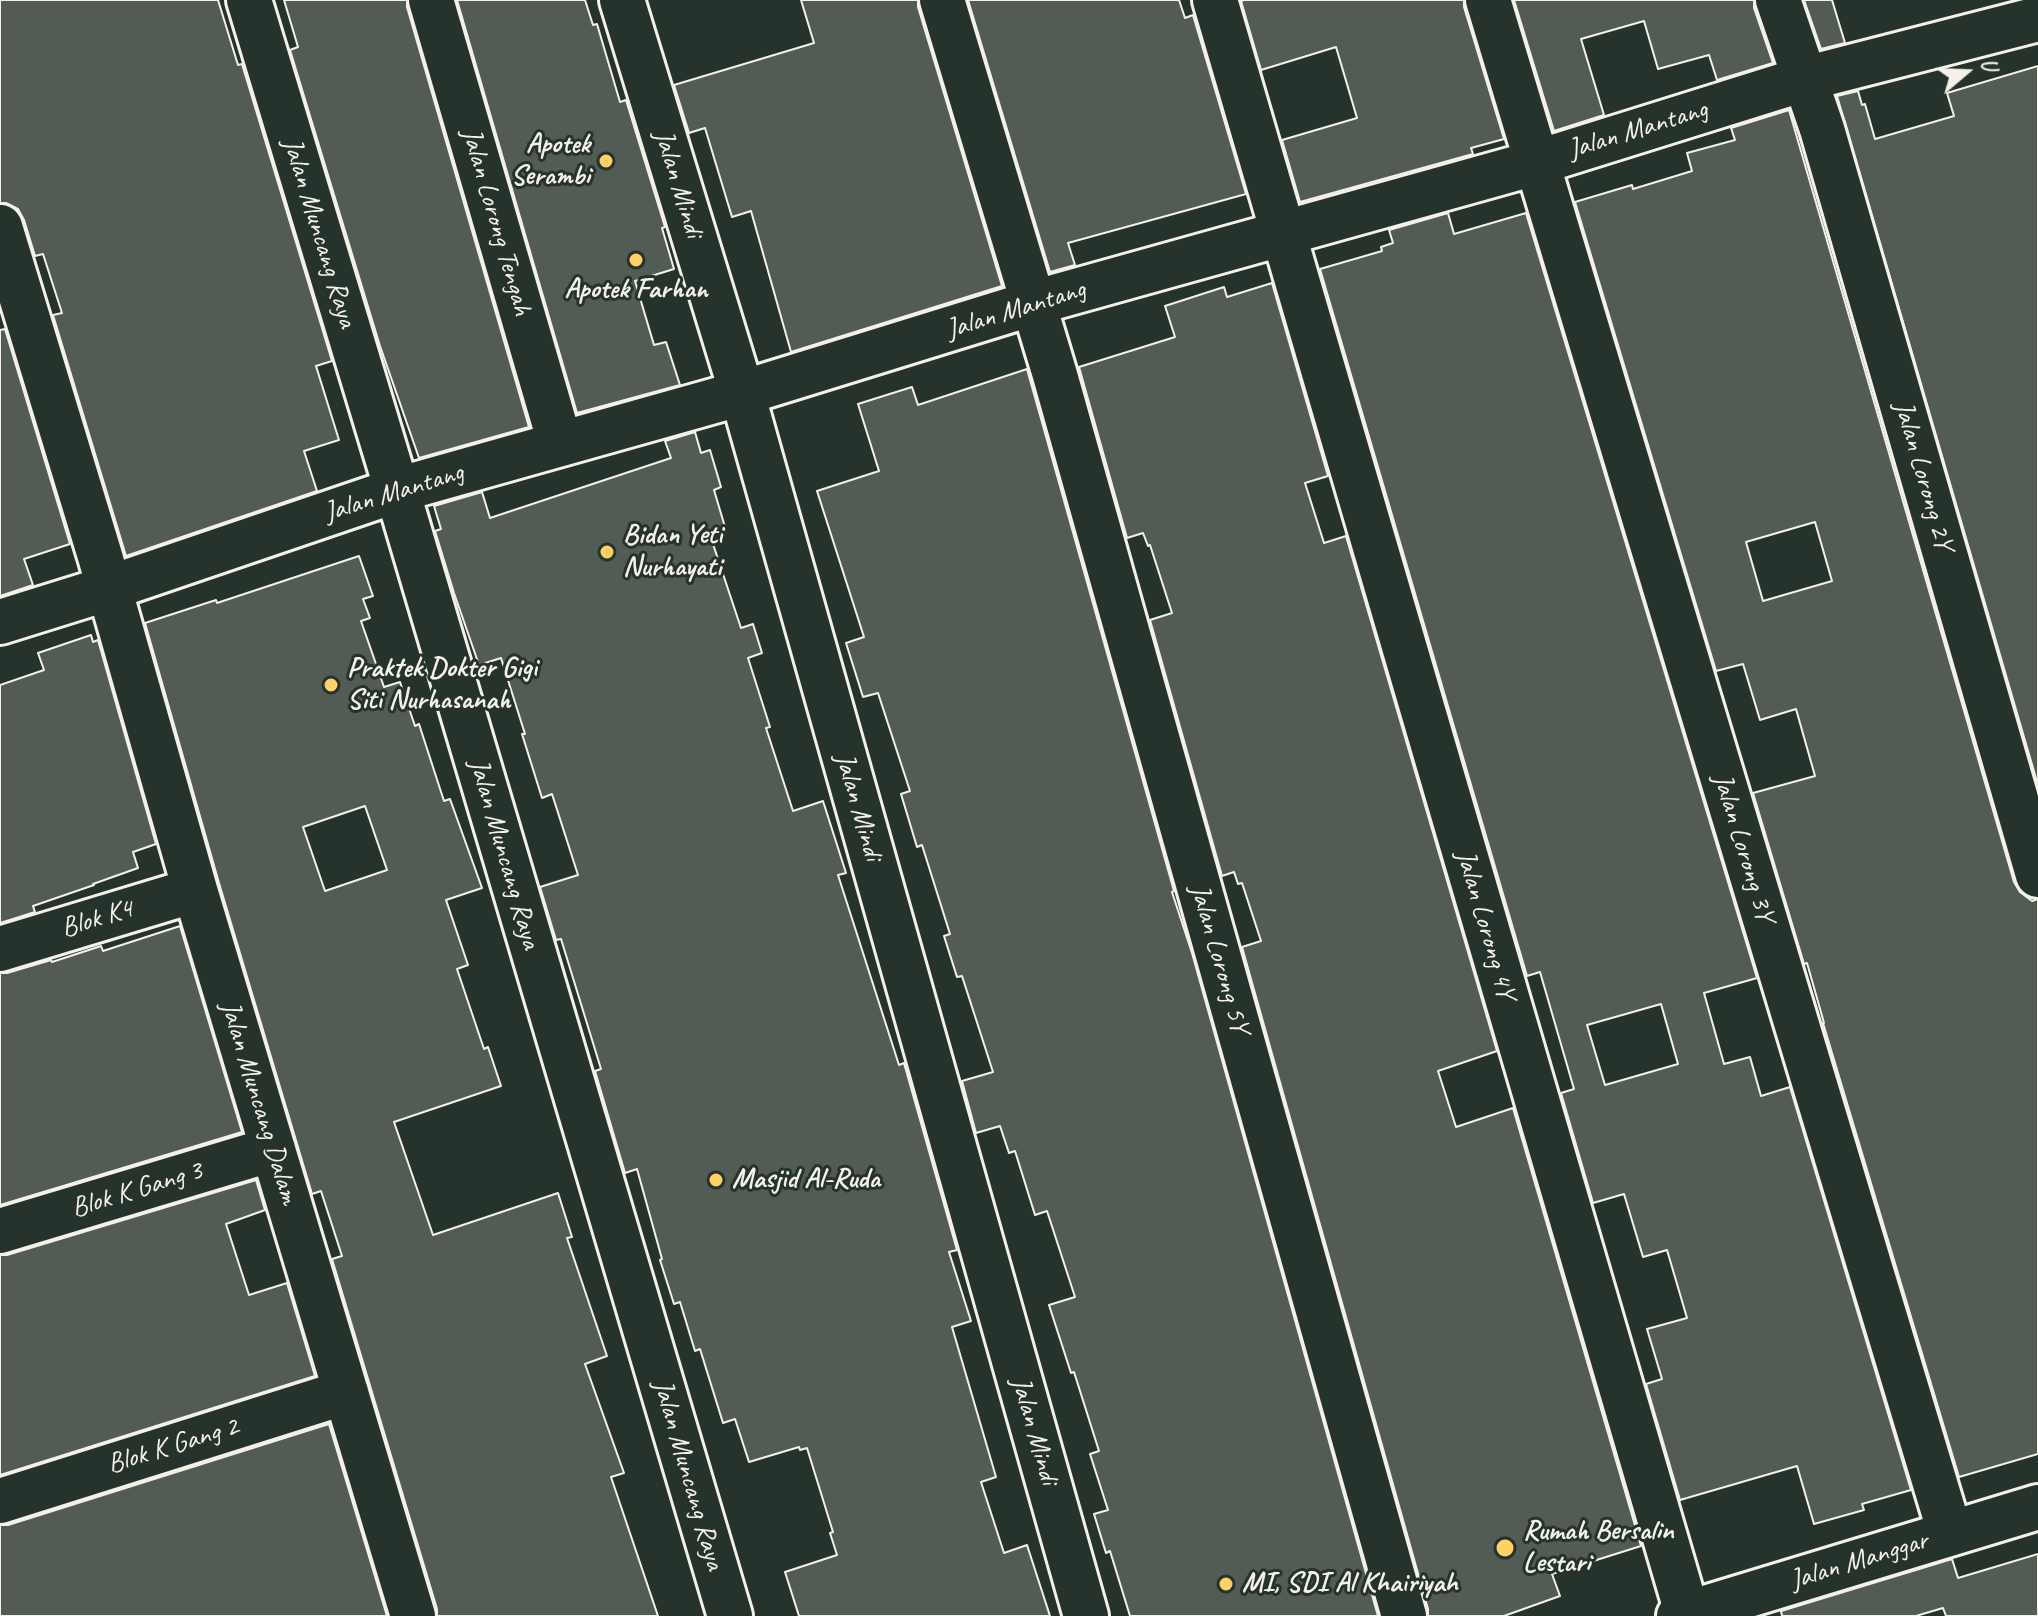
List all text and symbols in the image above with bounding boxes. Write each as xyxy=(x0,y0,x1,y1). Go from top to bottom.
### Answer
north arrow xyxy=(1926,32,2006,112)
text: U xyxy=(1974,55,2004,74)
street label: Jalan Mantang xyxy=(1564,93,1712,167)
street label: Jalan Lorong Tengah xyxy=(453,125,539,319)
street label: Jalan Mindi xyxy=(646,126,710,242)
place label: Apotek Serambi xyxy=(511,128,590,194)
street label: Jalan Muncang Raya xyxy=(274,134,364,332)
marker: Apotek Serambi xyxy=(597,152,615,170)
marker: Apotek Farhan xyxy=(627,251,645,269)
place label: Apotek Farhan xyxy=(565,273,707,307)
street label: Jalan Mantang xyxy=(942,273,1090,347)
street label: Jalan Lorong 2Y xyxy=(1886,398,1960,554)
street label: Jalan Mantang xyxy=(320,456,468,530)
place label: Bidan Yeti Nurhayati xyxy=(623,519,722,585)
marker: Bidan Yeti Nurhayati xyxy=(598,543,616,561)
place label: Praktek Dokter Gigi Siti Nurhasanah xyxy=(347,652,537,718)
marker: Praktek Dokter Gigi Siti Nurhasanah xyxy=(322,676,340,694)
street label: Jalan Mindi xyxy=(827,749,889,865)
street label: Jalan Muncang Raya xyxy=(461,755,547,953)
street label: Jalan Lorong 3Y xyxy=(1704,770,1782,926)
street label: Jalan Lorong 4Y xyxy=(1448,847,1522,1003)
street label: Jalan Lorong 5Y xyxy=(1182,881,1256,1037)
street label: Blok K4 xyxy=(57,892,137,946)
street label: Jalan Muncang Dalam xyxy=(212,997,306,1209)
street label: Blok K Gang 3 xyxy=(68,1154,206,1226)
place label: Masjid Al-Ruda xyxy=(732,1163,880,1197)
marker: Masjid Al-Ruda xyxy=(707,1171,725,1189)
street label: Jalan Mindi xyxy=(1003,1373,1065,1489)
street label: Jalan Muncang Raya xyxy=(645,1376,731,1574)
street label: Blok K Gang 2 xyxy=(104,1410,242,1482)
place label: Rumah Bersalin Lestari xyxy=(1523,1515,1674,1581)
street label: Jalan Manggar xyxy=(1786,1524,1932,1598)
marker: Rumah Bersalin Lestari xyxy=(1494,1537,1516,1559)
place label: MI, SDI Al Khairiyah xyxy=(1242,1567,1458,1601)
marker: MI, SDI Al Khairiyah xyxy=(1217,1575,1235,1593)

